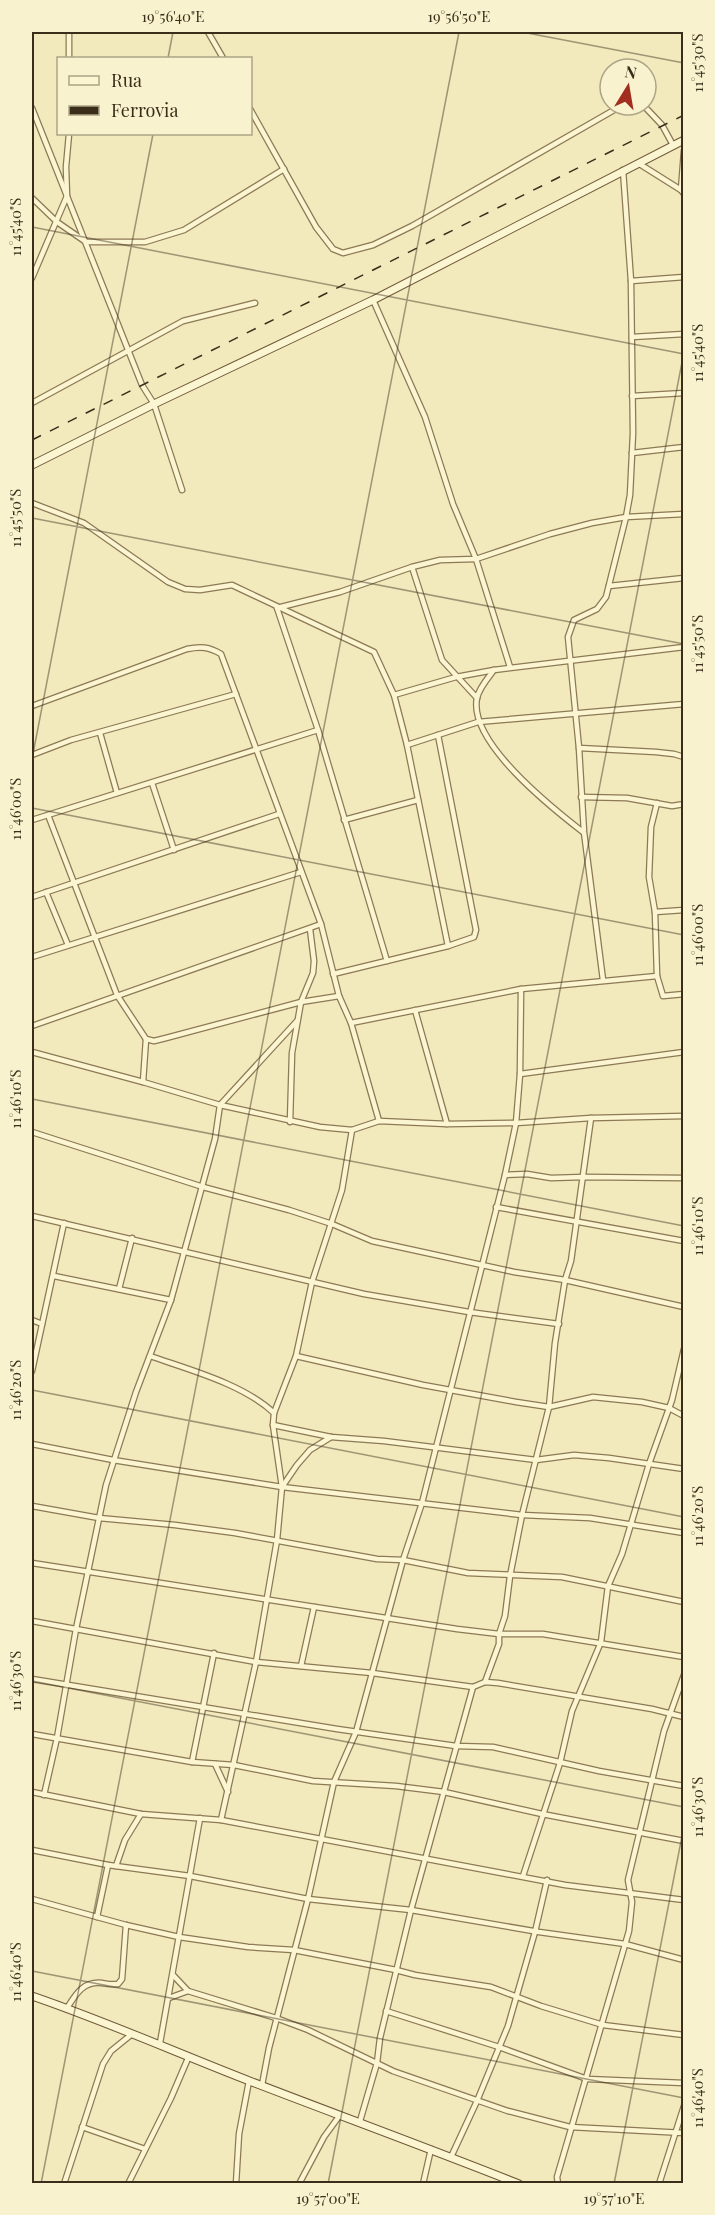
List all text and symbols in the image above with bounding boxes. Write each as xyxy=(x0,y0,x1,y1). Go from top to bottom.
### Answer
text: 19°56'40"E xyxy=(142,6,204,26)
text: 19°56'50"E xyxy=(428,6,490,26)
text: 11°45'30"S xyxy=(687,33,707,93)
legend xyxy=(57,57,252,135)
north arrow xyxy=(598,57,658,117)
text: N xyxy=(623,60,639,83)
text: Rua xyxy=(111,68,142,92)
text: Ferrovia xyxy=(111,98,178,122)
text: 11°45'40"S xyxy=(5,198,25,256)
text: 11°45'40"S xyxy=(687,324,707,382)
text: 11°45'50"S xyxy=(5,489,25,547)
text: 11°45'50"S xyxy=(687,615,707,673)
text: 11°46'00"S xyxy=(5,778,25,840)
text: 11°46'00"S xyxy=(687,904,707,966)
text: 11°46'10"S xyxy=(5,1069,25,1129)
text: 11°46'10"S xyxy=(687,1196,707,1256)
text: 11°46'20"S xyxy=(5,1360,25,1420)
text: 11°46'20"S xyxy=(687,1486,707,1546)
text: 11°46'30"S xyxy=(5,1651,25,1711)
text: 11°46'30"S xyxy=(687,1777,707,1837)
text: 11°46'40"S xyxy=(5,1942,25,2002)
text: 11°46'40"S xyxy=(687,2068,707,2128)
text: 19°57'00"E xyxy=(296,2188,360,2208)
text: 19°57'10"E xyxy=(584,2188,644,2208)

